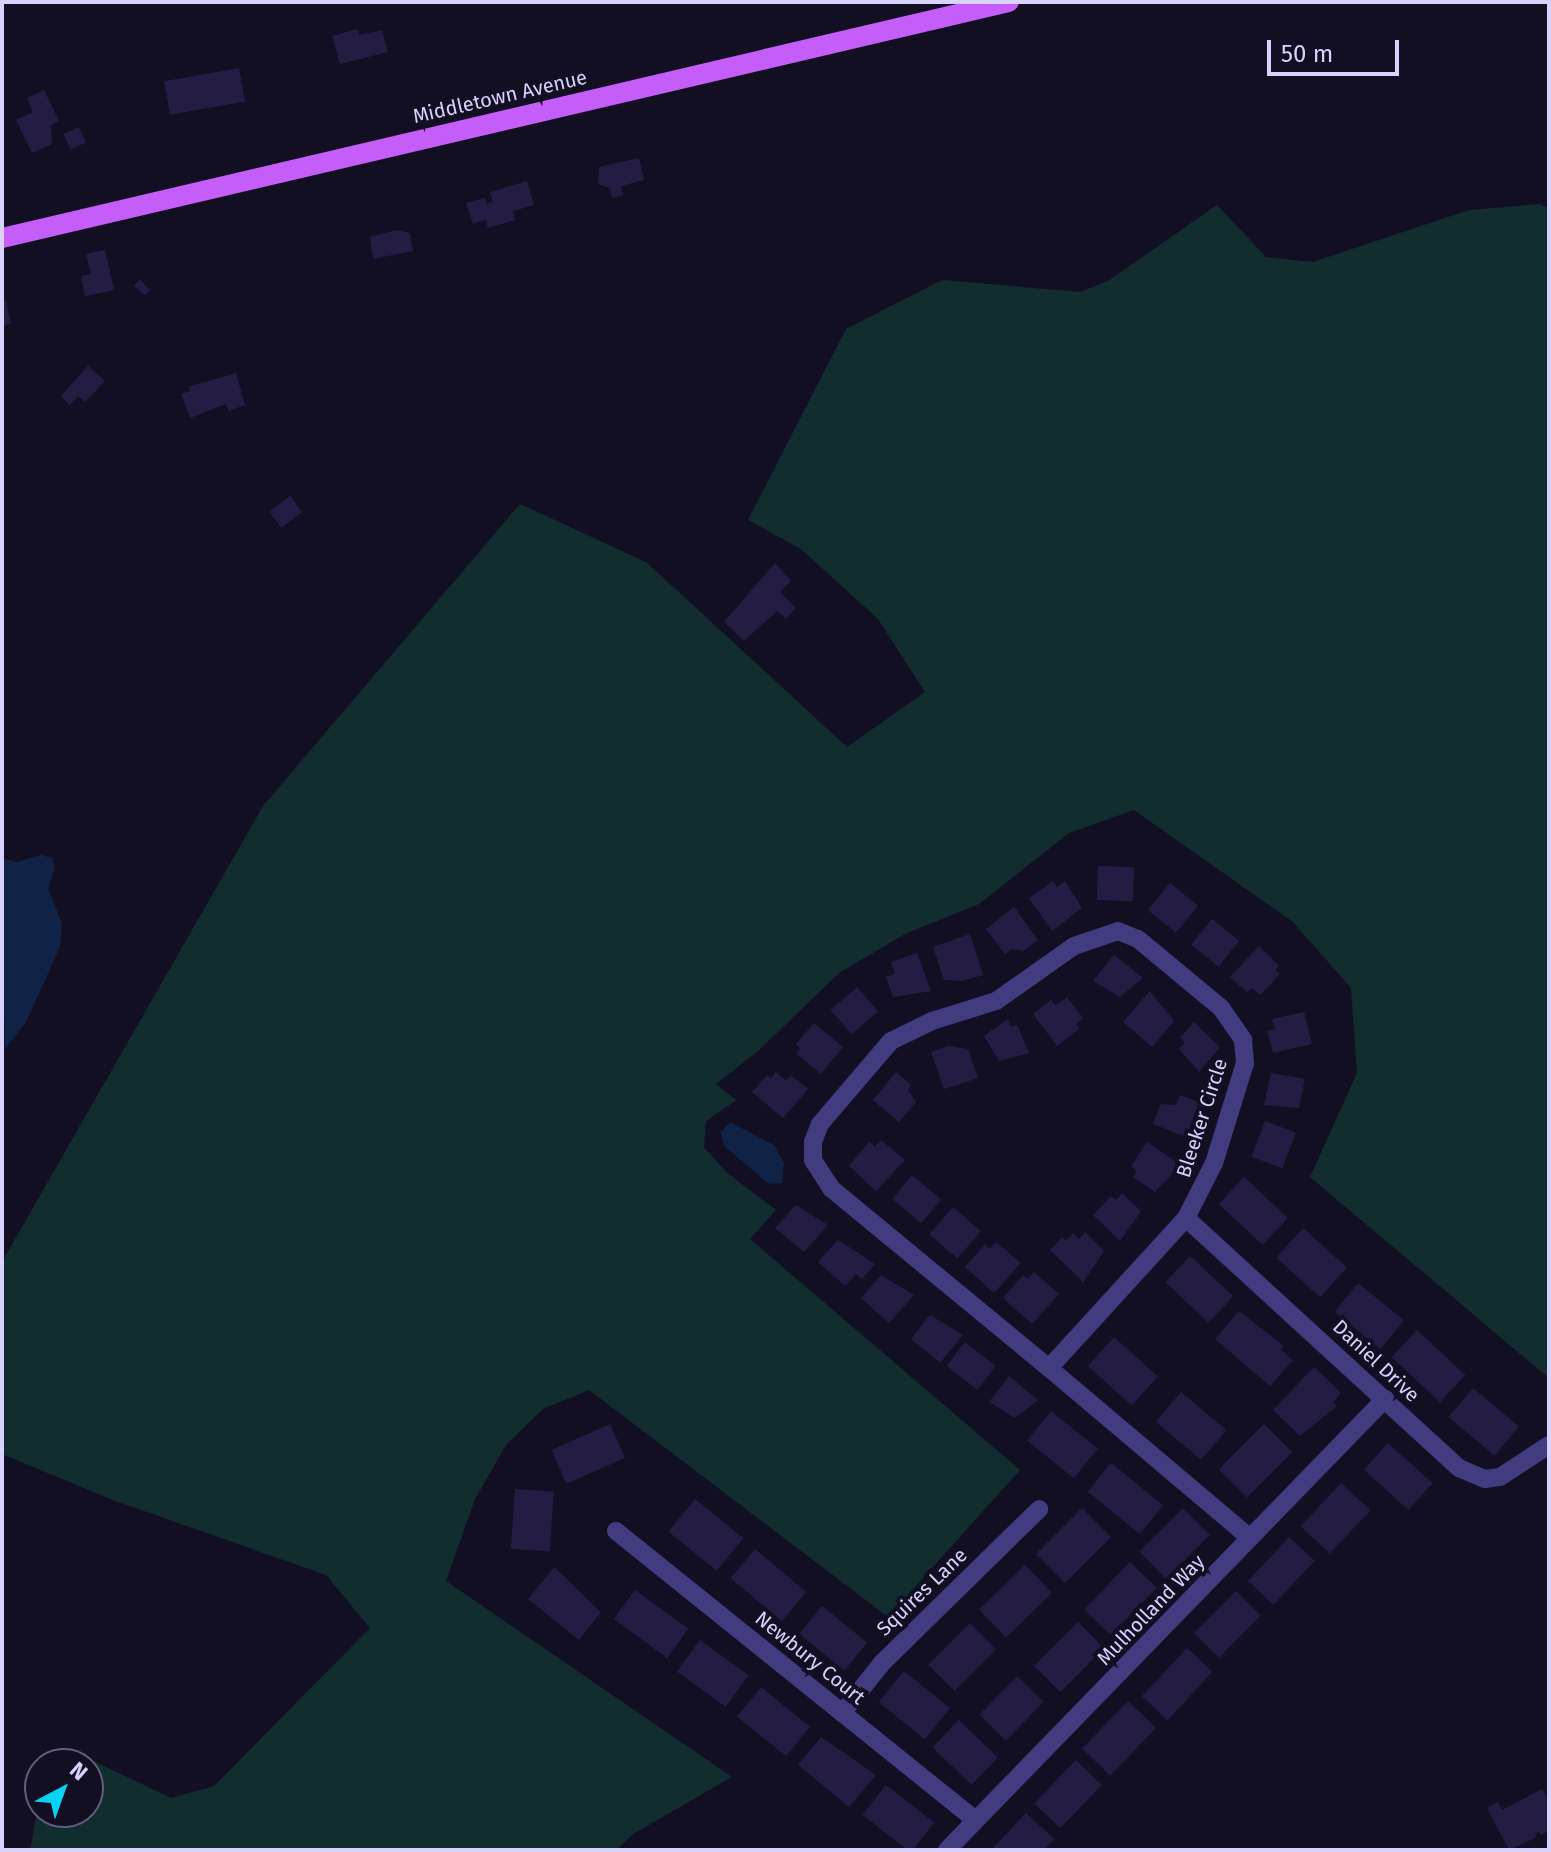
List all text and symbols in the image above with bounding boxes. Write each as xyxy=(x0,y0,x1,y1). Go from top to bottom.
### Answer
scale bar xyxy=(1271,24,1403,74)
text: 50 m xyxy=(1281,40,1333,68)
street label: Middletown Avenue xyxy=(411,65,589,129)
street label: Bleeker Circle xyxy=(1171,1055,1233,1181)
street label: Daniel Drive xyxy=(1328,1315,1424,1407)
street label: Squires Lane xyxy=(872,1543,972,1641)
street label: Mulholland Way xyxy=(1092,1550,1210,1670)
street label: Newbury Court xyxy=(750,1606,870,1710)
north arrow xyxy=(24,1748,104,1828)
text: N xyxy=(64,1756,93,1786)

